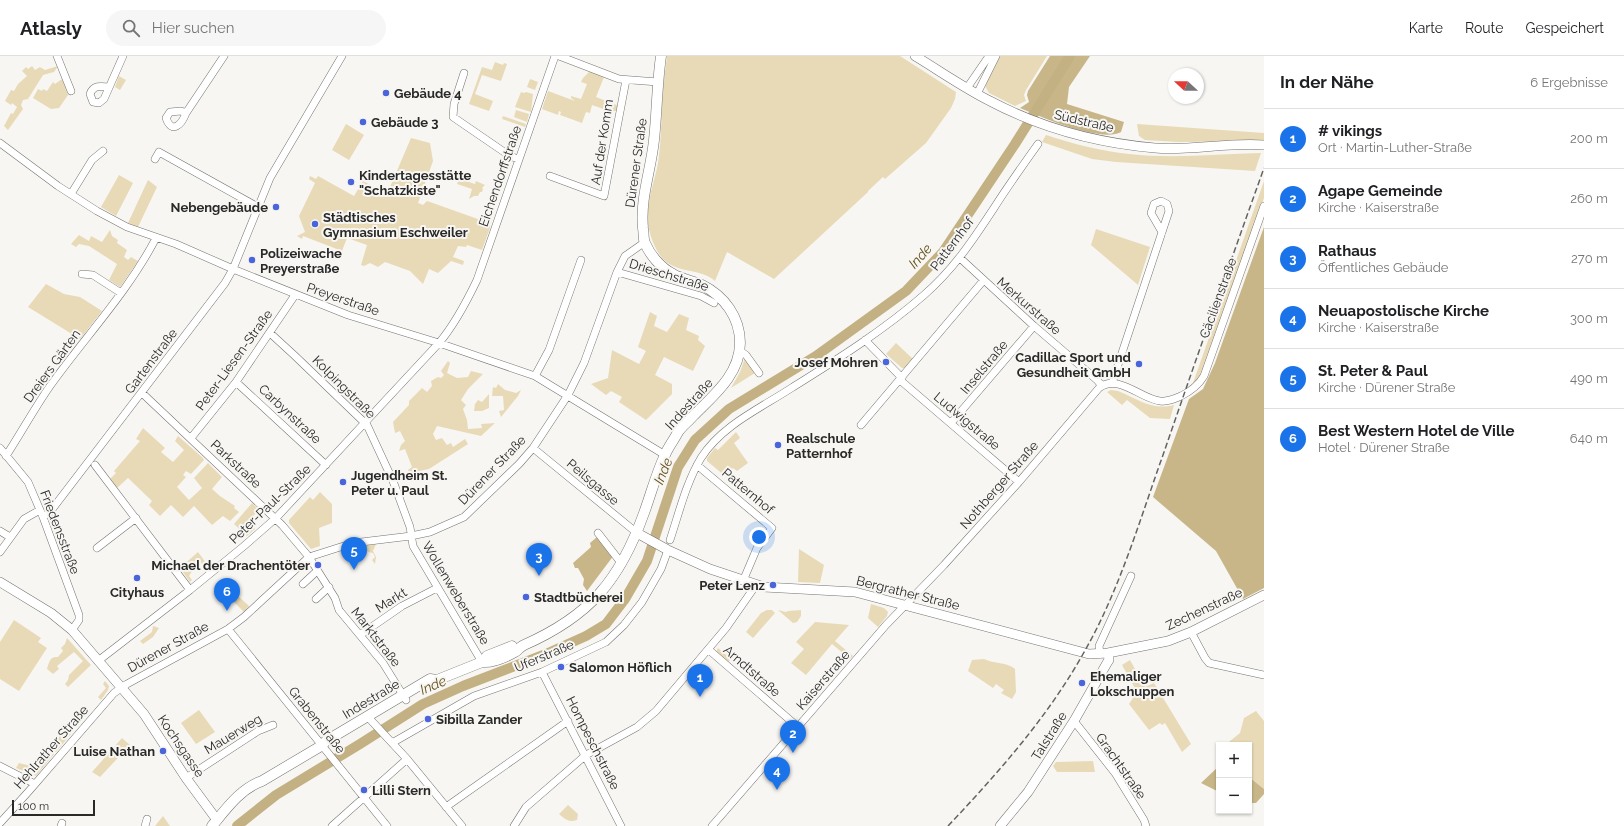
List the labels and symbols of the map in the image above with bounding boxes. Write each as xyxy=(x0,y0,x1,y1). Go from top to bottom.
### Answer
north arrow xyxy=(1168,68,1204,104)
place label: Gebäude 4 xyxy=(394,86,462,101)
marker: Gebäude 4 xyxy=(381,88,391,98)
street label: Auf der Komm xyxy=(588,98,616,186)
street label: Südstraße xyxy=(1053,107,1116,135)
place label: Gebäude 3 xyxy=(371,115,439,130)
marker: Gebäude 3 xyxy=(358,117,368,127)
street label: Dürener Straße xyxy=(622,117,650,209)
street label: Eichendorffstraße xyxy=(476,123,524,228)
place label: Kindertagesstätte "Schatzkiste" xyxy=(359,168,472,198)
marker: Kindertagesstätte "Schatzkiste" xyxy=(346,177,356,187)
place label: Nebengebäude xyxy=(171,200,268,215)
marker: Nebengebäude xyxy=(271,202,281,212)
place label: Städtisches Gymnasium Eschweiler xyxy=(323,210,468,240)
street label: Patternhof xyxy=(927,214,977,274)
marker: Städtisches Gymnasium Eschweiler xyxy=(310,219,320,229)
water label: Inde xyxy=(905,240,935,271)
place label: Polizeiwache Preyerstraße xyxy=(260,246,342,276)
marker: Polizeiwache Preyerstraße xyxy=(247,255,257,265)
street label: Cäcilienstraße xyxy=(1196,255,1240,340)
street label: Drieschstraße xyxy=(627,256,711,294)
street label: Merkurstraße xyxy=(994,274,1064,338)
street label: Preyerstraße xyxy=(305,280,382,319)
street label: Peter-Liesen-Straße xyxy=(193,307,276,413)
street label: Gartenstraße xyxy=(122,325,181,396)
street label: Dreiers Gärten xyxy=(21,327,83,405)
street label: Inselstraße xyxy=(957,337,1011,397)
place label: Cadillac Sport und Gesundheit GmbH xyxy=(1015,350,1131,380)
street label: Kolpingstraße xyxy=(309,352,379,422)
place label: Josef Mohren xyxy=(795,355,878,370)
marker: Josef Mohren xyxy=(881,357,891,367)
marker: Cadillac Sport und Gesundheit GmbH xyxy=(1134,359,1144,369)
street label: Indestraße xyxy=(662,375,716,433)
street label: Carbynstraße xyxy=(256,381,325,447)
street label: Ludwigstraße xyxy=(931,389,1003,453)
place label: Realschule Patternhof xyxy=(786,431,856,461)
street label: Dürener Straße xyxy=(455,432,529,508)
street label: Parkstraße xyxy=(208,437,265,491)
street label: Nothberger Straße xyxy=(957,438,1041,532)
marker: Realschule Patternhof xyxy=(773,440,783,450)
water label: Inde xyxy=(651,455,676,487)
street label: Peilsgasse xyxy=(564,456,622,508)
street label: Peter-Paul-Straße xyxy=(226,461,314,547)
street label: Patternhof xyxy=(719,465,777,517)
place label: Jugendheim St. Peter u. Paul xyxy=(351,468,448,498)
marker: Jugendheim St. Peter u. Paul xyxy=(338,477,348,487)
street label: Friedensstraße xyxy=(37,488,83,576)
your location xyxy=(749,527,769,547)
pin: 5 xyxy=(341,537,367,570)
street label: Wollenweberstraße xyxy=(419,539,493,648)
pin: 3 xyxy=(526,543,552,576)
place label: Michael der Drachentöter xyxy=(151,558,310,573)
marker: Michael der Drachentöter xyxy=(313,560,323,570)
marker: Cityhaus xyxy=(132,573,142,583)
street label: Bergrather Straße xyxy=(855,573,962,613)
pin: 6 xyxy=(214,578,240,611)
place label: Peter Lenz xyxy=(699,578,766,593)
marker: Peter Lenz xyxy=(768,580,778,590)
street label: Markt xyxy=(373,584,410,615)
place label: Cityhaus xyxy=(110,585,165,600)
street label: Zechenstraße xyxy=(1163,585,1245,633)
place label: Stadtbücherei xyxy=(534,590,623,605)
marker: Stadtbücherei xyxy=(521,592,531,602)
street label: Marktstraße xyxy=(348,604,404,670)
street label: Dürener Straße xyxy=(125,618,211,675)
street label: Uferstraße xyxy=(512,637,576,675)
street label: Arndtstraße xyxy=(721,642,784,700)
street label: Kaiserstraße xyxy=(793,647,853,713)
place label: Salomon Höflich xyxy=(569,660,672,675)
marker: Salomon Höflich xyxy=(556,662,566,672)
pin: 1 xyxy=(687,664,713,697)
place label: Ehemaliger Lokschuppen xyxy=(1090,669,1175,699)
water label: Inde xyxy=(417,672,449,698)
street label: Indestraße xyxy=(340,676,402,722)
marker: Ehemaliger Lokschuppen xyxy=(1077,678,1087,688)
street label: Grabenstraße xyxy=(286,684,349,757)
street label: Hompeschstraße xyxy=(563,694,623,793)
street label: Hehlrather Straße xyxy=(11,702,92,792)
street label: Talstraße xyxy=(1028,709,1070,763)
street label: Mauerweg xyxy=(202,711,264,757)
street label: Kochsgasse xyxy=(155,712,208,780)
place label: Sibilla Zander xyxy=(436,712,522,727)
marker: Sibilla Zander xyxy=(423,714,433,724)
pin: 2 xyxy=(780,720,806,753)
street label: Grachtstraße xyxy=(1093,730,1149,802)
place label: Luise Nathan xyxy=(73,744,155,759)
marker: Luise Nathan xyxy=(158,746,168,756)
pin: 4 xyxy=(764,757,790,790)
place label: Lilli Stern xyxy=(372,783,431,798)
marker: Lilli Stern xyxy=(359,785,369,795)
scale bar xyxy=(12,798,95,817)

